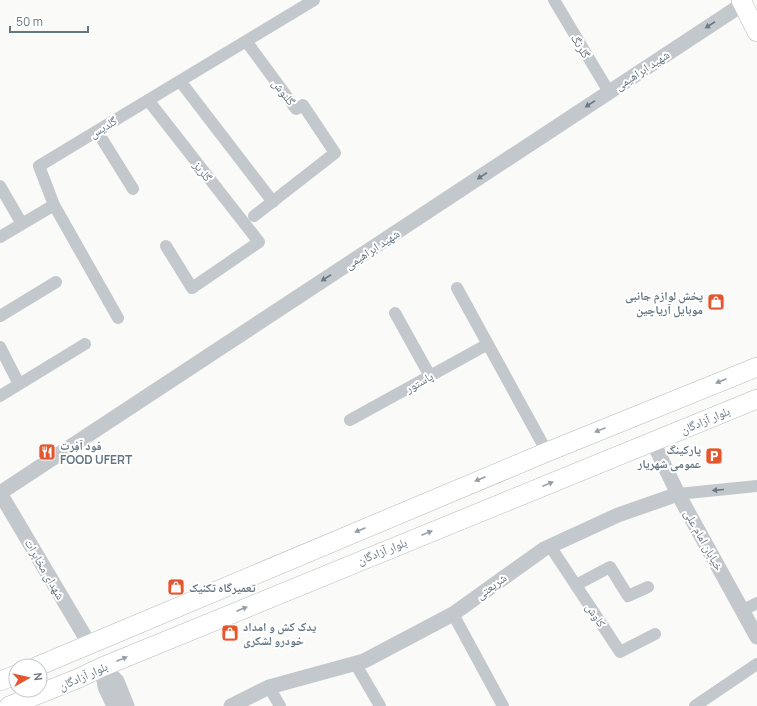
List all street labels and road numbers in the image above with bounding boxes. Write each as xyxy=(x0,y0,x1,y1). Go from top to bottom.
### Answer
street label: گلرنگ xyxy=(567,31,595,61)
street label: شهید ابراهیمی xyxy=(611,46,673,94)
street label: گلنوش xyxy=(268,75,300,109)
street label: گلدیس xyxy=(86,112,120,142)
street label: گلریز xyxy=(189,156,216,185)
street label: شهید ابراهیمی xyxy=(341,225,403,273)
street label: پاستور xyxy=(401,367,436,397)
street label: بلوار آزادگان xyxy=(678,402,732,438)
street label: خیابان امام علی xyxy=(680,506,728,574)
street label: بلوار آزادگان xyxy=(355,533,409,569)
street label: شهدای مخابرات xyxy=(21,535,69,603)
street label: شریعتی xyxy=(472,569,510,603)
street label: کاوش xyxy=(582,600,610,630)
street label: بلوار آزادگان xyxy=(56,658,110,694)

